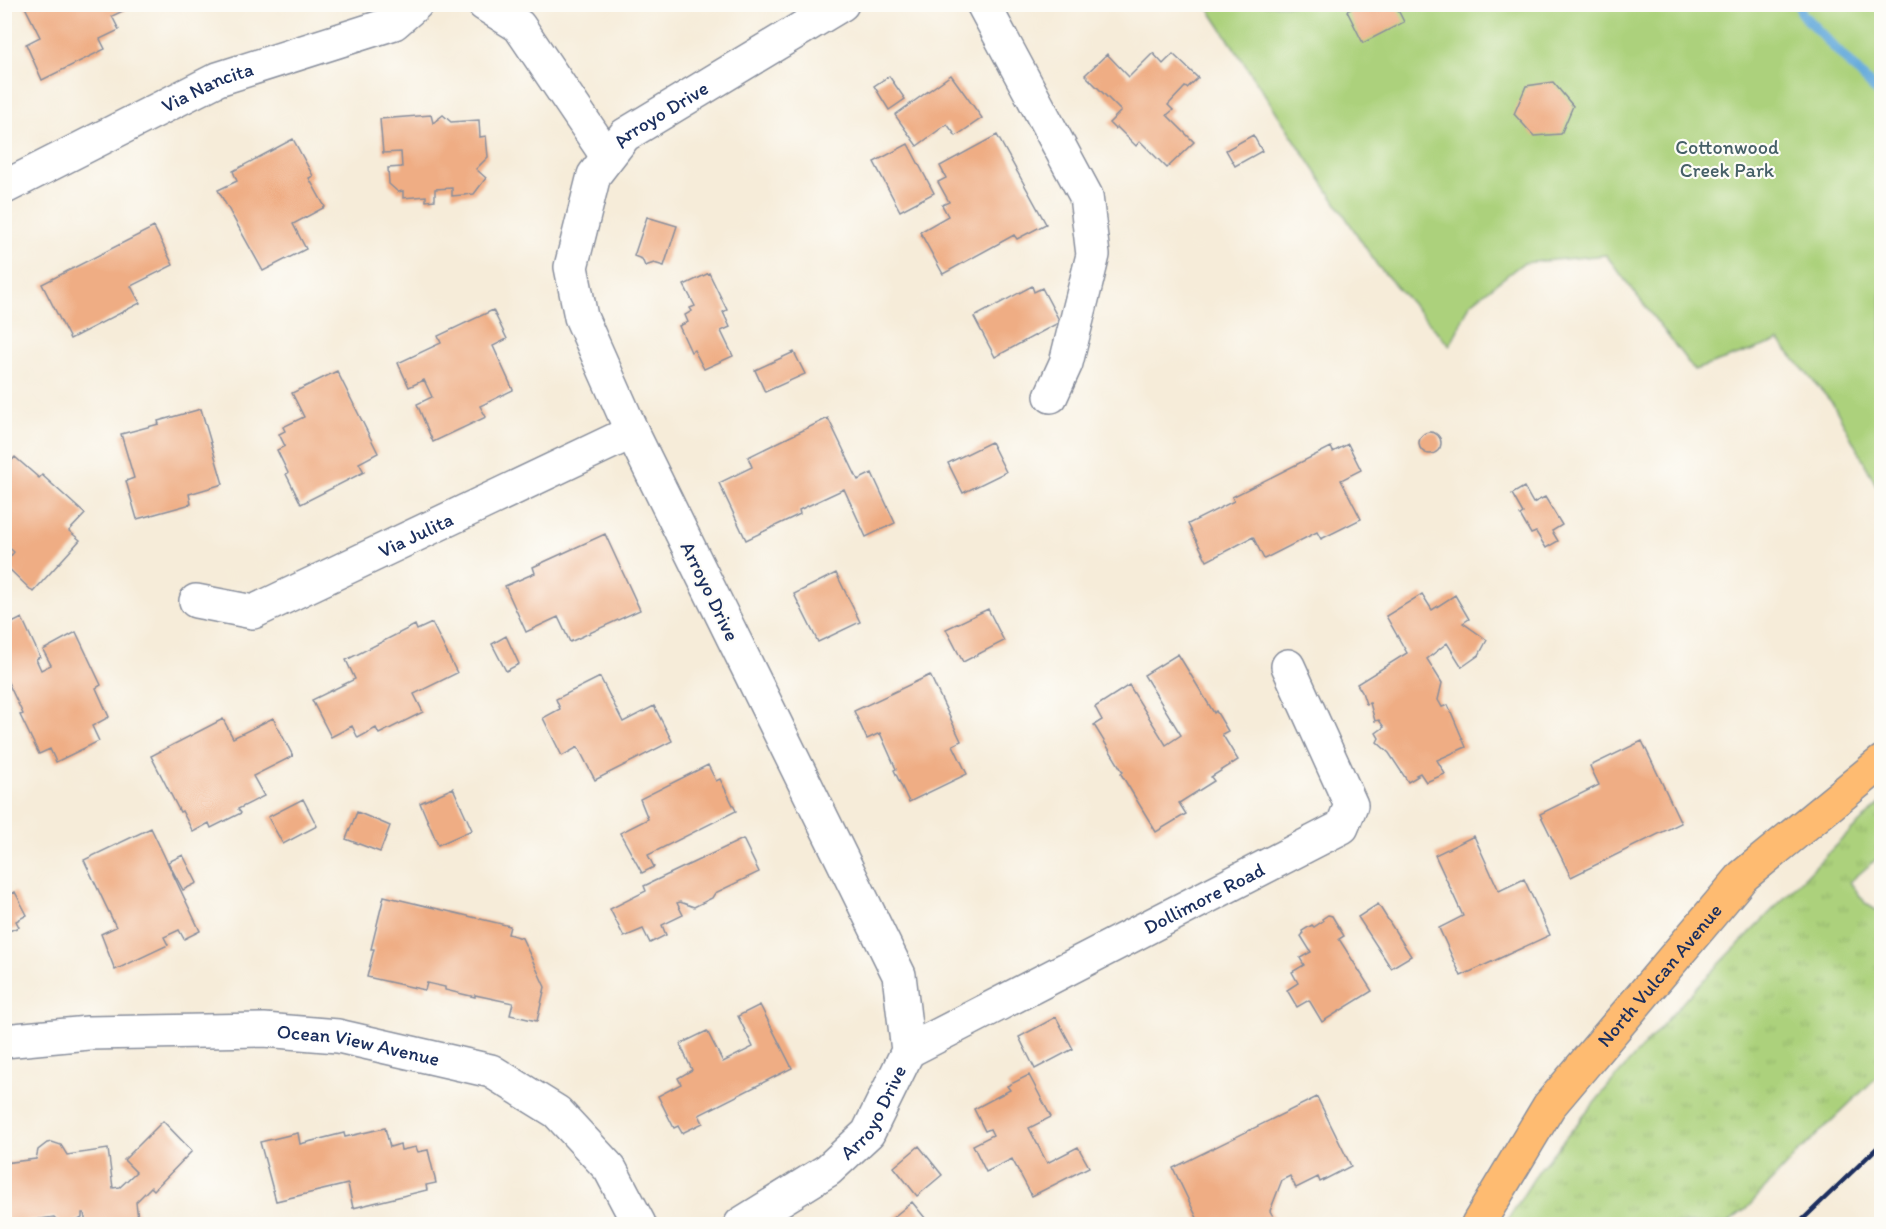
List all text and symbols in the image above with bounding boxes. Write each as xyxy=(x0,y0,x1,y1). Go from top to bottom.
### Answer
street label: Via Nancita xyxy=(157,57,256,118)
street label: Arroyo Drive xyxy=(608,76,712,153)
park label: Cottonwood Creek Park xyxy=(1675,135,1779,182)
street label: Via Julita xyxy=(374,507,457,563)
street label: Arroyo Drive xyxy=(676,537,744,645)
street label: Dollimore Road xyxy=(1140,857,1268,939)
street label: North Vulcan Avenue xyxy=(1592,898,1727,1052)
street label: Ocean View Avenue xyxy=(276,1019,442,1071)
street label: Arroyo Drive xyxy=(835,1061,911,1165)

